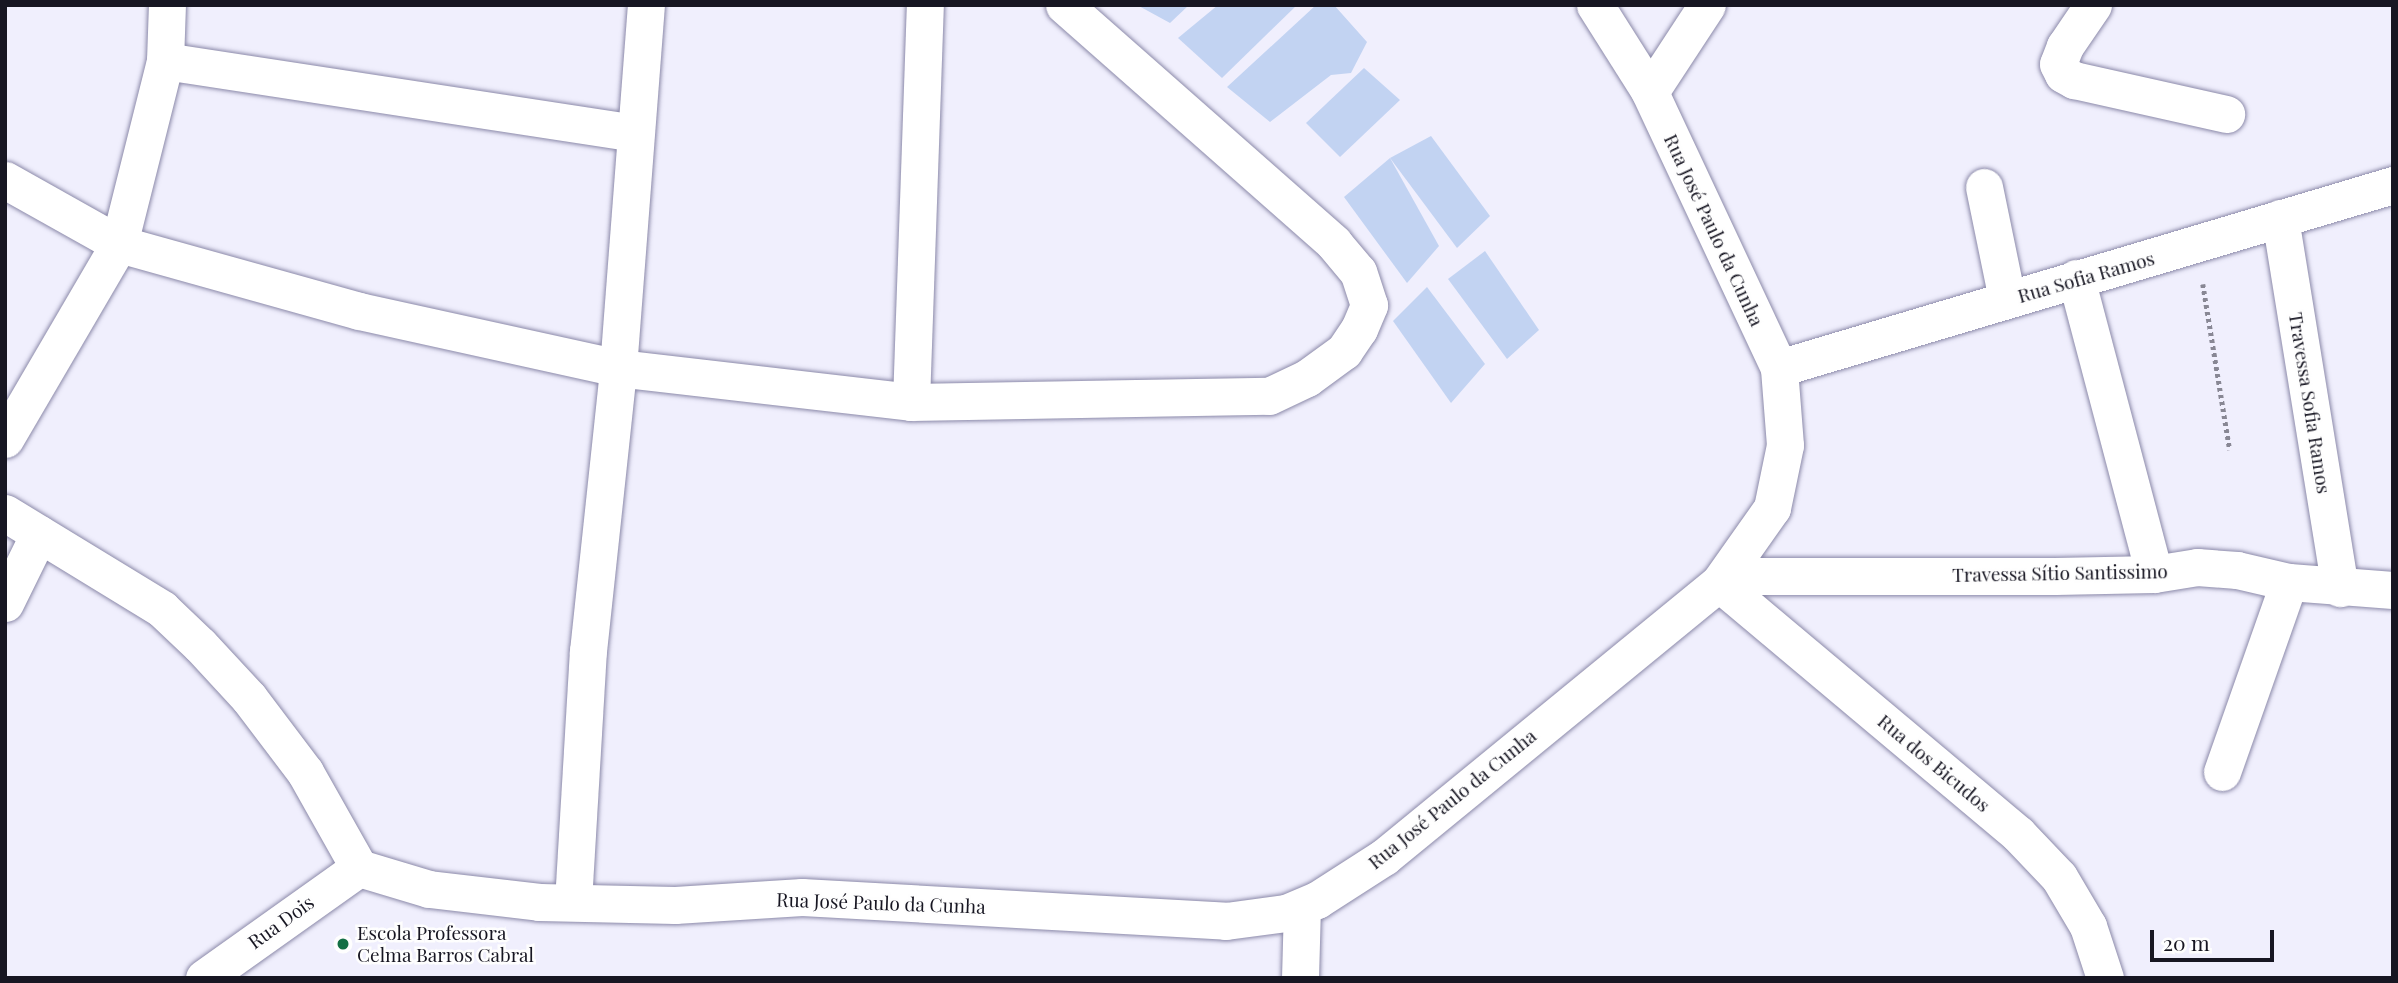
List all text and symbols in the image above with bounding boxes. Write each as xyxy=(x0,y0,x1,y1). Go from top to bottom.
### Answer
street label: Rua José Paulo da Cunha xyxy=(1659,130,1769,330)
street label: Rua Sofia Ramos xyxy=(2015,247,2157,307)
street label: Travessa Sofia Ramos xyxy=(2284,310,2336,496)
street label: Travessa Sítio Santissimo xyxy=(1952,560,2168,586)
street label: Rua dos Bicudos xyxy=(1873,709,1995,817)
street label: Rua José Paulo da Cunha xyxy=(1363,724,1541,874)
street label: Rua José Paulo da Cunha xyxy=(776,888,986,918)
street label: Rua Dois xyxy=(244,891,318,953)
scale bar xyxy=(2153,916,2277,960)
place label: Escola Professora Celma Barros Cabral xyxy=(357,922,534,966)
text: 20 m xyxy=(2163,928,2210,956)
marker: Escola Professora Celma Barros Cabral xyxy=(335,936,351,952)

